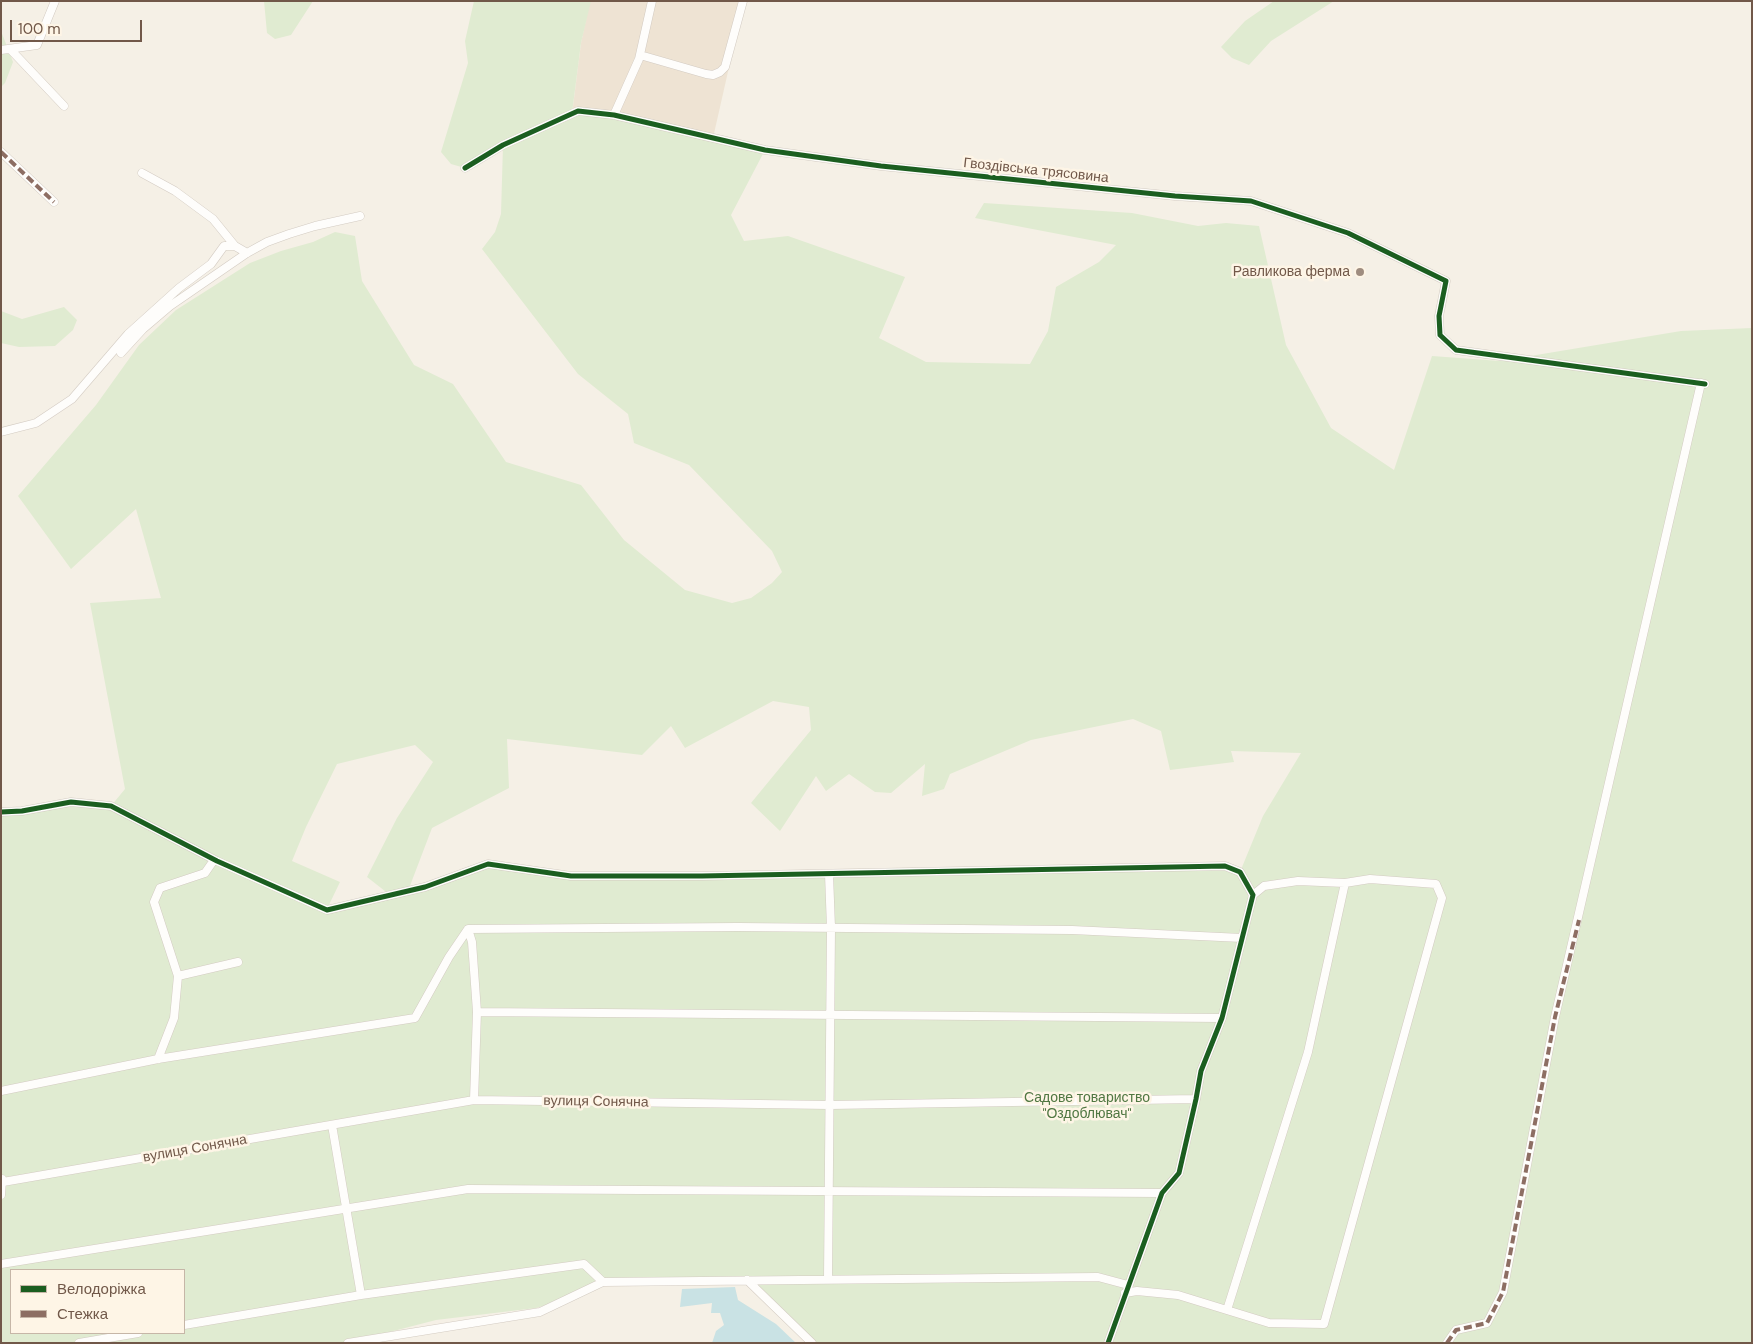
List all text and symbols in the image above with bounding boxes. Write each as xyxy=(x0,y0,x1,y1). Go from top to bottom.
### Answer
scale bar xyxy=(12,10,145,42)
text: 100 m xyxy=(18,19,61,39)
street label: Гвоздівська трясовина xyxy=(963,155,1109,187)
place label: Равликова ферма xyxy=(1233,264,1350,280)
marker: Равликова ферма xyxy=(1354,266,1366,278)
park label: Садове товариство "Оздоблювач" xyxy=(1024,1090,1150,1122)
street label: вулиця Сонячна xyxy=(543,1093,649,1111)
street label: вулиця Сонячна xyxy=(142,1132,248,1166)
legend xyxy=(10,1269,185,1334)
text: Велодоріжка xyxy=(57,1279,146,1299)
text: Стежка xyxy=(57,1304,108,1324)

